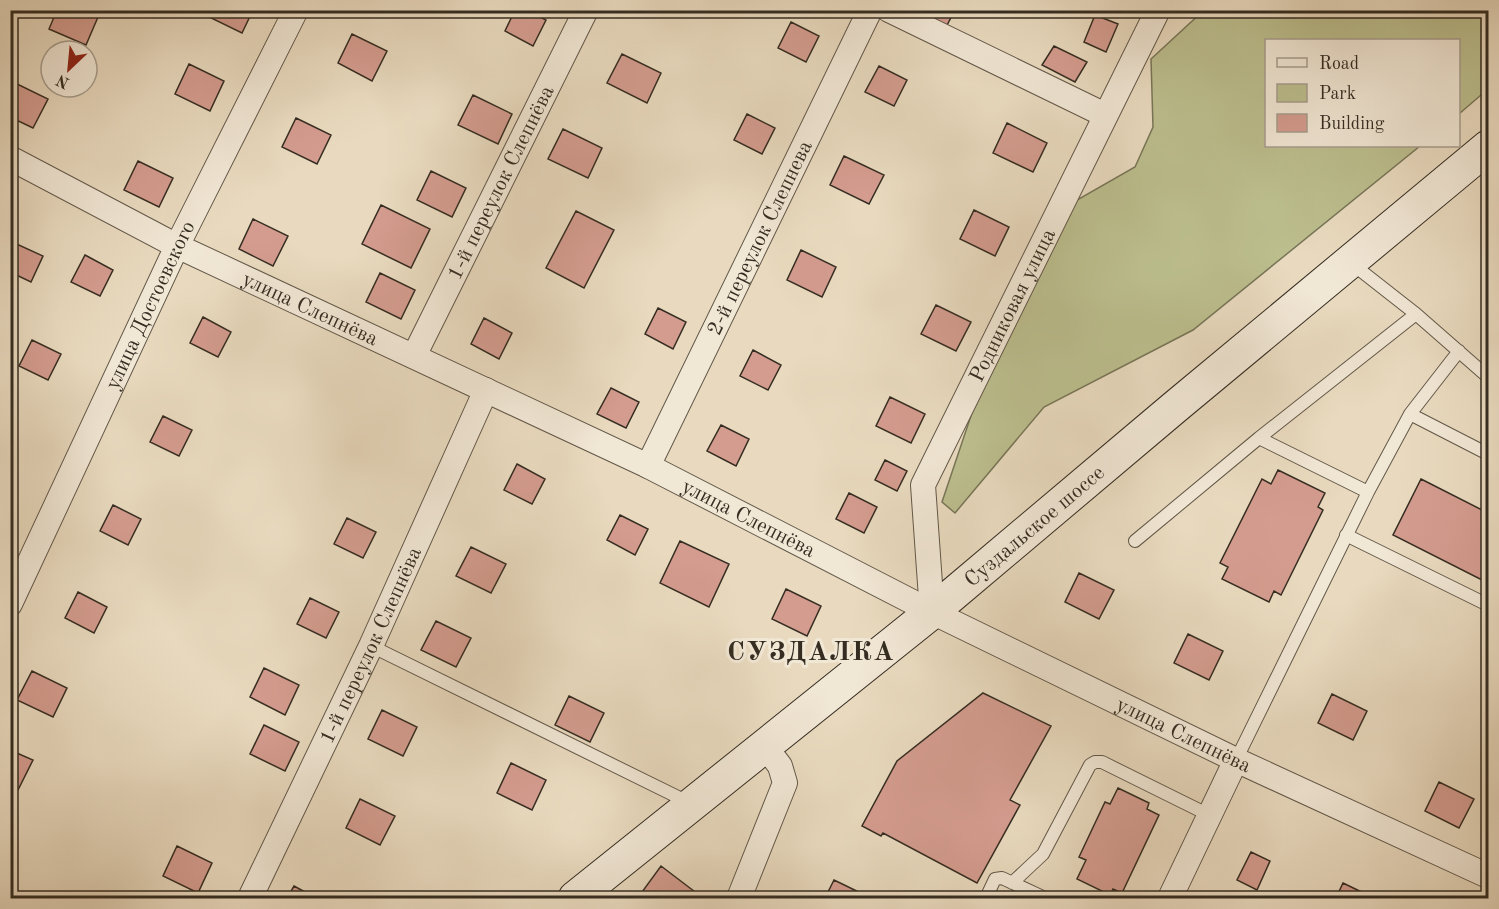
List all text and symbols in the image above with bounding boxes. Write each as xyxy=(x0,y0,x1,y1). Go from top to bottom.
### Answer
north arrow xyxy=(39,39,99,99)
legend xyxy=(1265,39,1460,147)
text: Road xyxy=(1319,55,1359,73)
text: N xyxy=(54,70,72,91)
street label: 1-й переулок Слепнёва xyxy=(445,83,559,283)
text: Park xyxy=(1319,85,1356,103)
text: Building xyxy=(1319,115,1385,133)
street label: 2-й переулок Слепнева xyxy=(704,138,817,339)
street label: улица Достоевского xyxy=(103,218,200,393)
street label: Родниковая улица xyxy=(967,226,1060,386)
street label: улица Слепнёва xyxy=(239,269,381,350)
street label: Суздальское шоссе xyxy=(961,462,1109,592)
street label: улица Слепнёва xyxy=(678,476,818,562)
street label: 1-й переулок Слепнёва xyxy=(317,544,426,747)
district label: СУЗДАЛКА xyxy=(727,639,895,666)
street label: улица Слепнёва xyxy=(1112,694,1254,777)

